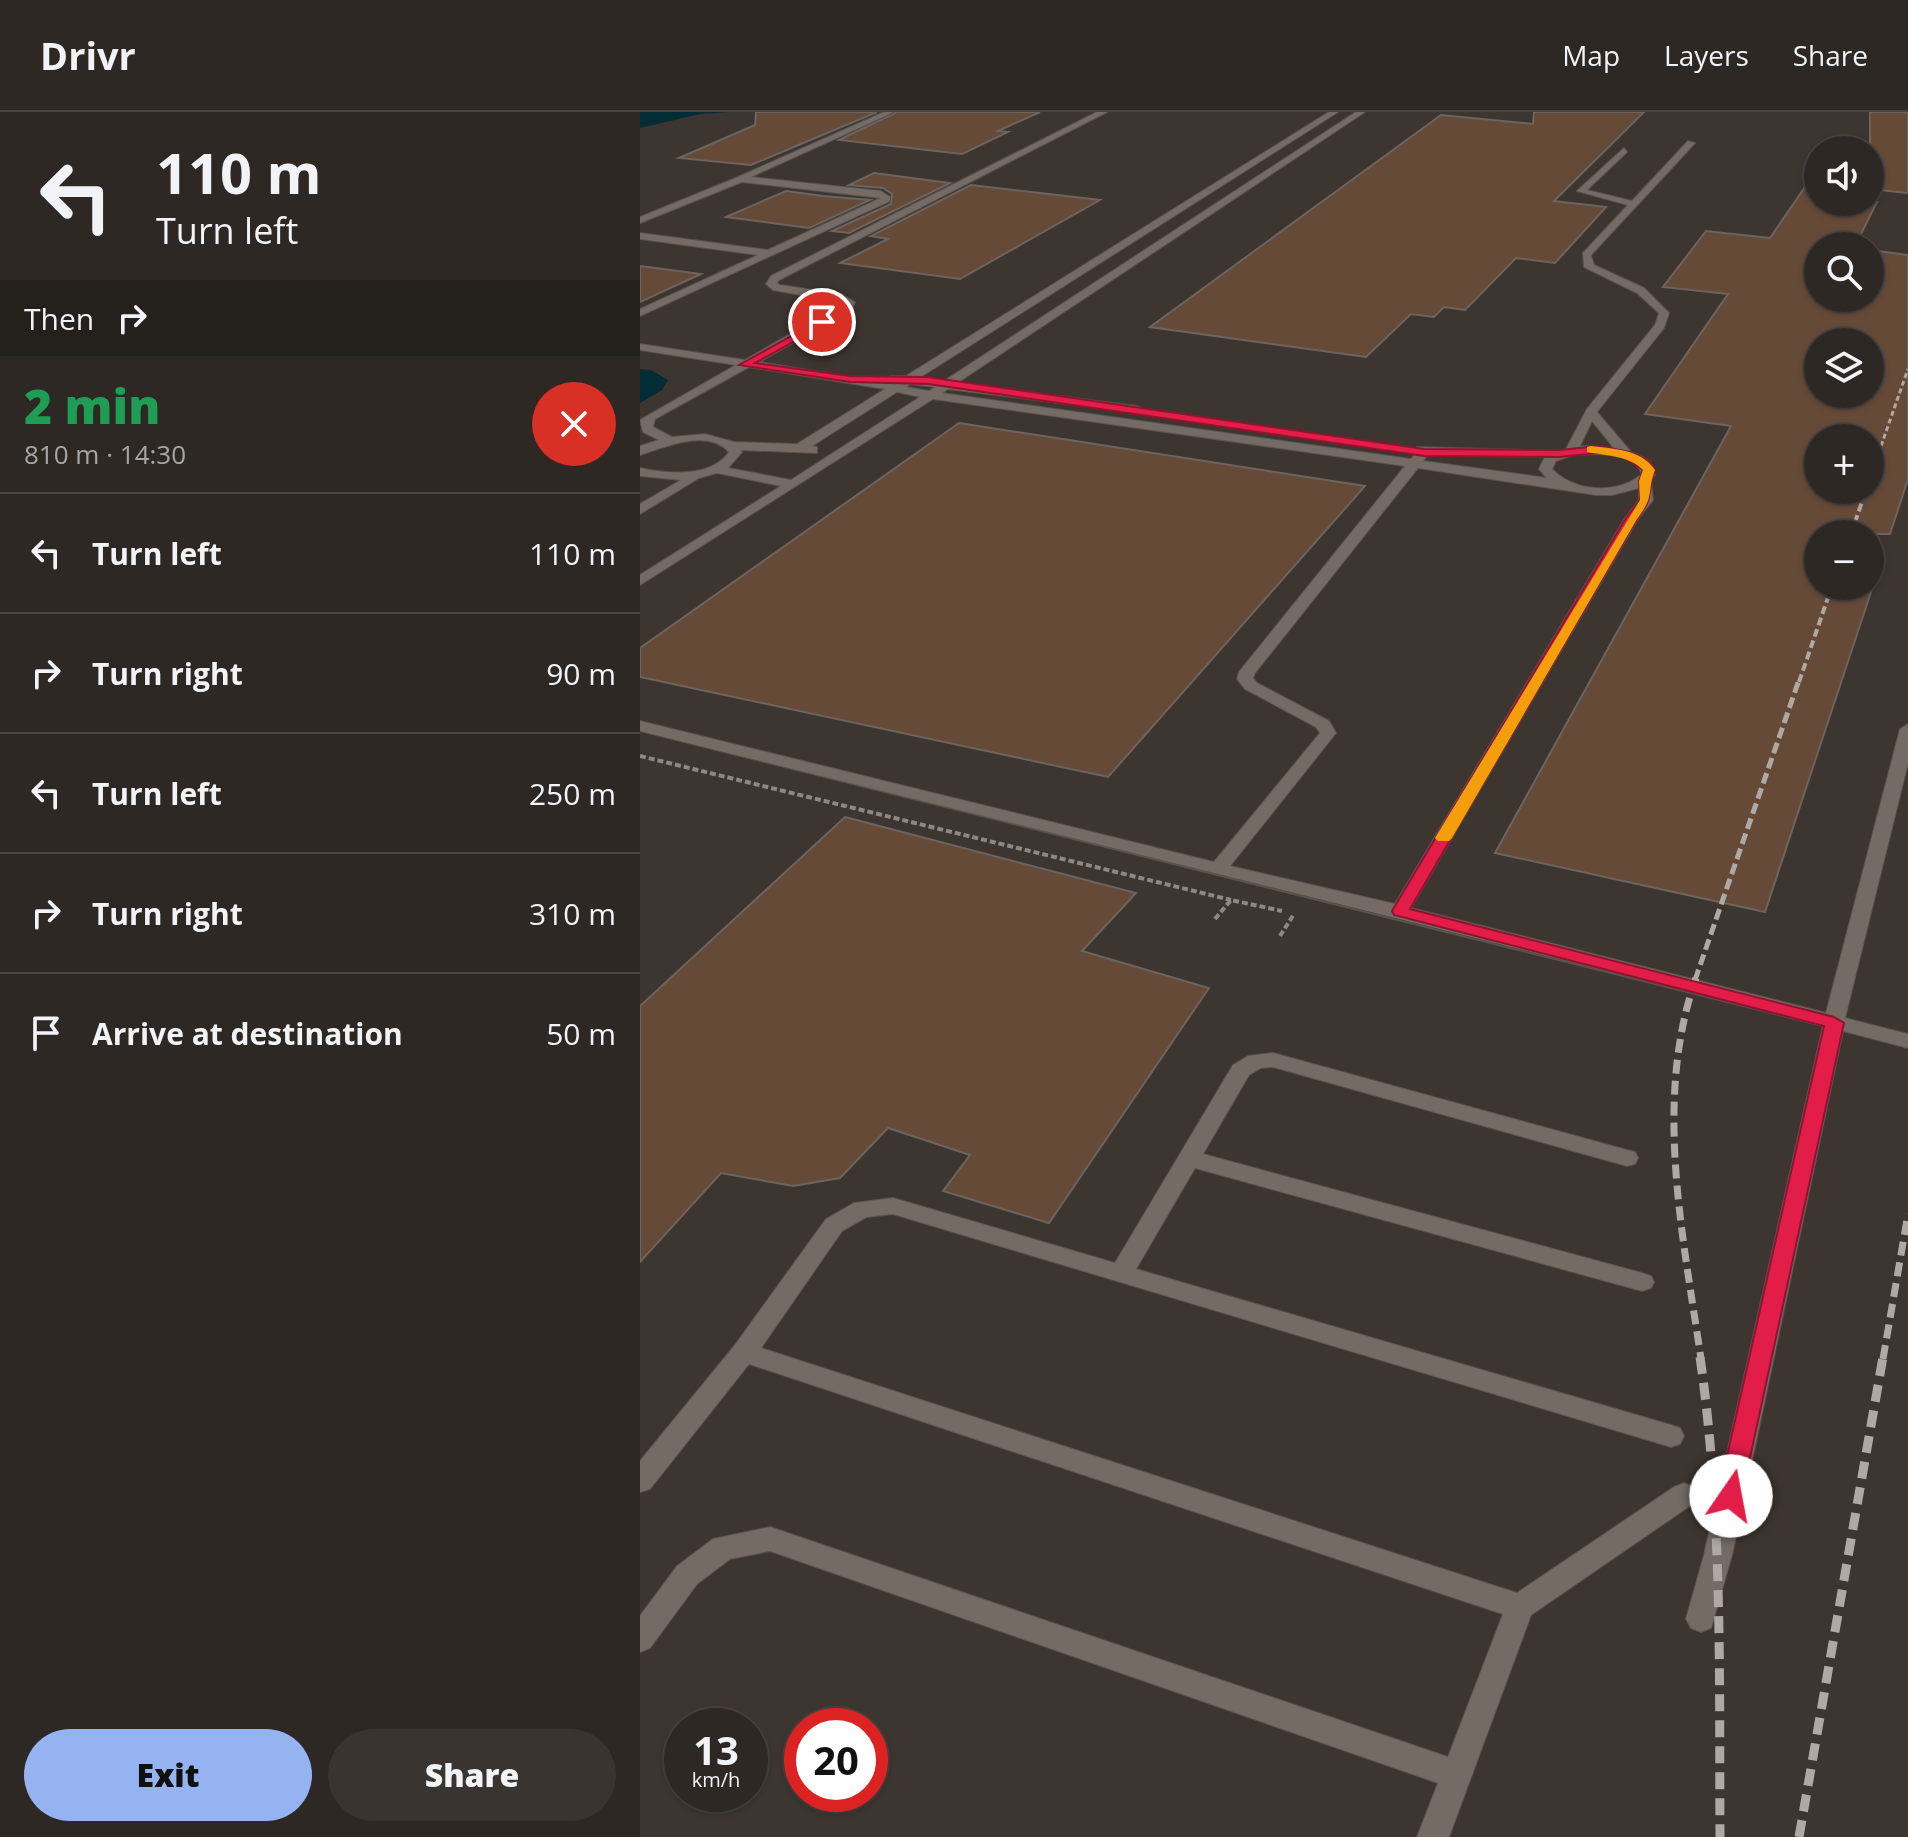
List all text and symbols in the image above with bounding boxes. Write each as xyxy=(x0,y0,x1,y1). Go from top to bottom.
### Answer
text: Drivr xyxy=(40,29,136,81)
text: Map xyxy=(1562,36,1620,74)
text: Layers xyxy=(1664,36,1749,74)
text: Share xyxy=(1793,36,1868,74)
text: 110 m xyxy=(156,134,322,210)
map controls xyxy=(1804,136,1884,600)
button: sound xyxy=(1804,136,1884,216)
icon: left xyxy=(24,144,128,248)
text: Turn left xyxy=(156,206,298,255)
button: search xyxy=(1804,232,1884,312)
pin xyxy=(788,288,856,356)
icon: right xyxy=(110,296,154,340)
text: Then xyxy=(24,298,94,339)
icon: arrive xyxy=(800,300,844,344)
button: layers xyxy=(1804,328,1884,408)
text: 2 min xyxy=(24,373,160,438)
button: close xyxy=(532,382,616,466)
button: + xyxy=(1804,424,1884,504)
text: 810 m · 14:30 xyxy=(24,436,186,472)
button: − xyxy=(1804,520,1884,600)
icon: left xyxy=(24,531,68,575)
text: Turn left xyxy=(92,533,222,574)
text: 110 m xyxy=(529,533,616,574)
icon: right xyxy=(24,651,68,695)
text: Turn right xyxy=(92,653,243,694)
text: 90 m xyxy=(546,653,616,694)
icon: left xyxy=(24,771,68,815)
text: Turn left xyxy=(92,773,222,814)
text: 250 m xyxy=(529,773,616,814)
icon: right xyxy=(24,891,68,935)
text: Turn right xyxy=(92,893,243,934)
text: 310 m xyxy=(529,893,616,934)
icon: arrive xyxy=(24,1011,68,1055)
text: Arrive at destination xyxy=(92,1013,403,1054)
text: 50 m xyxy=(546,1013,616,1054)
position arrow xyxy=(1689,1454,1773,1538)
speed limit sign: 20 xyxy=(784,1708,888,1812)
text: 13 xyxy=(693,1722,739,1777)
button: Exit xyxy=(24,1729,312,1821)
button: Share xyxy=(328,1729,616,1821)
text: km/h xyxy=(692,1766,740,1793)

